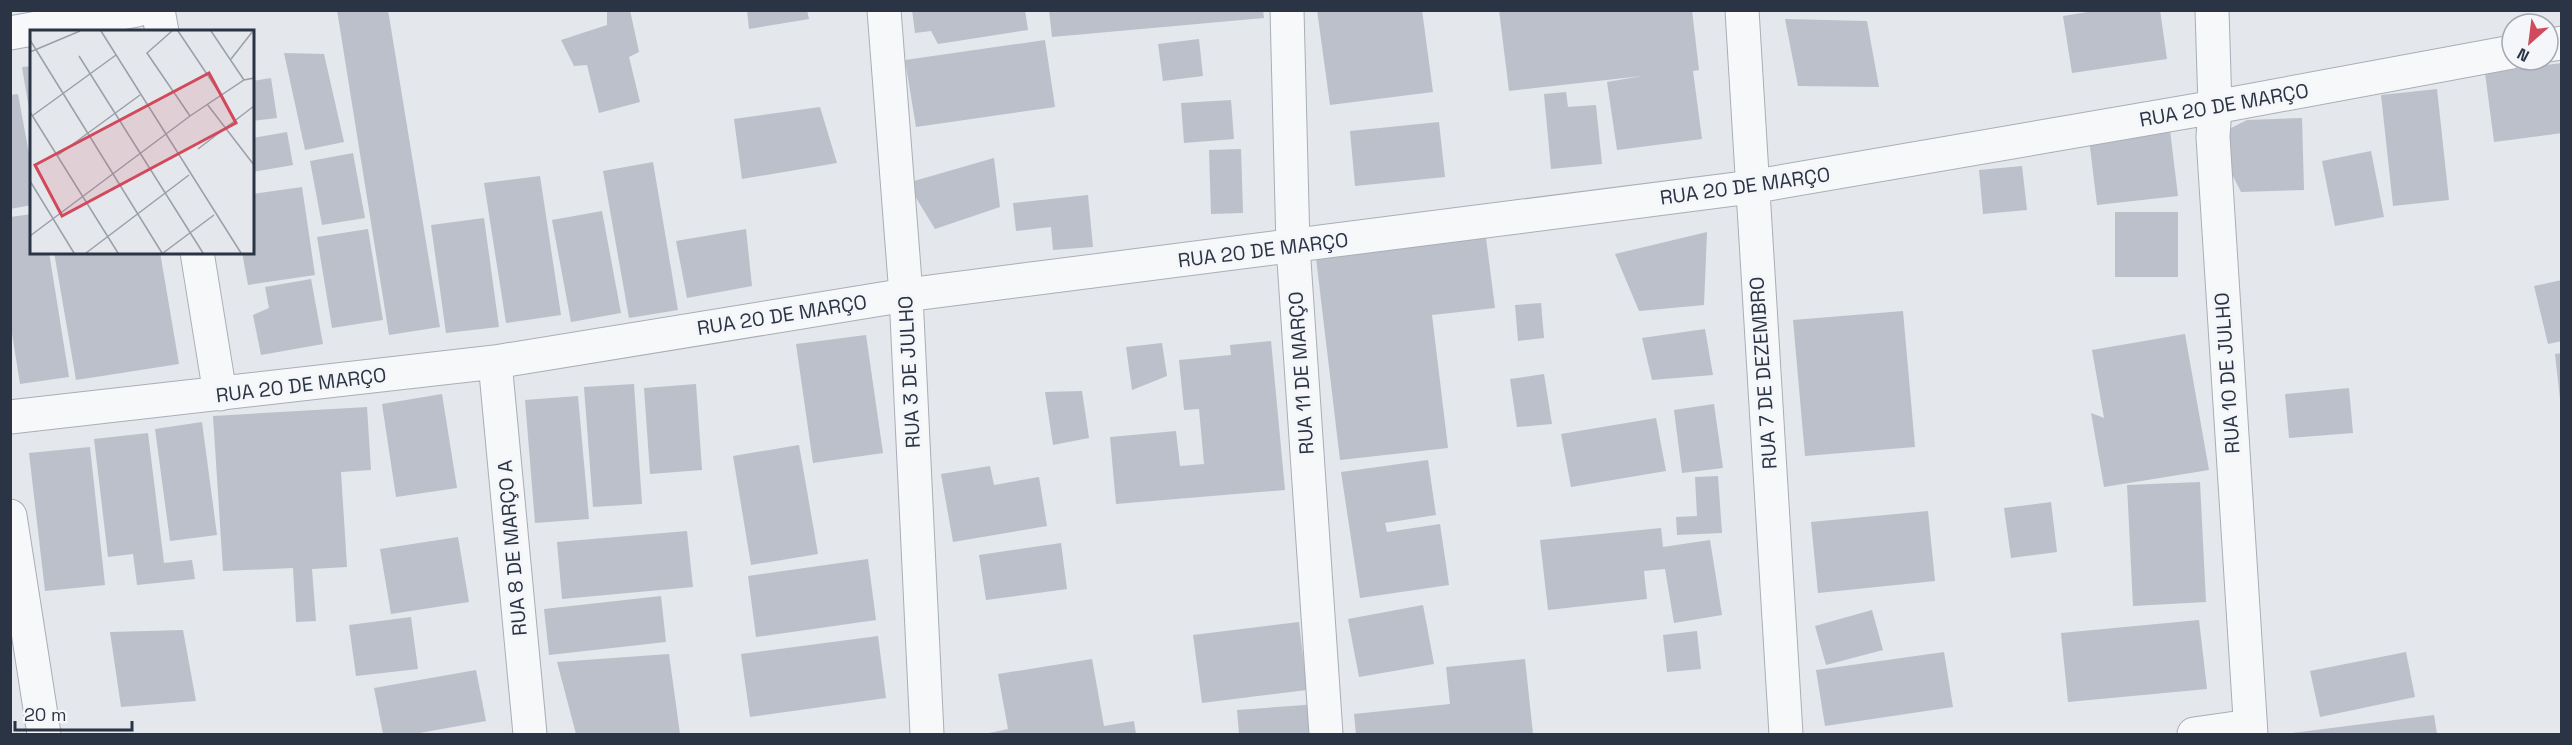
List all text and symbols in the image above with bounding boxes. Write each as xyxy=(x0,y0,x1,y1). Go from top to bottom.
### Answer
north arrow xyxy=(2500,12,2560,72)
inset map xyxy=(30,30,254,254)
text: N xyxy=(2514,43,2533,67)
street label: RUA 20 DE MARÇO xyxy=(2137,77,2311,133)
street label: RUA 20 DE MARÇO xyxy=(1658,161,1832,211)
street label: RUA 20 DE MARÇO xyxy=(1176,227,1350,273)
street label: RUA 7 DE DEZEMBRO xyxy=(1743,276,1783,470)
street label: RUA 20 DE MARÇO xyxy=(695,289,869,341)
street label: RUA 11 DE MARÇO xyxy=(1282,291,1320,455)
street label: RUA 10 DE JULHO xyxy=(2208,291,2246,455)
street label: RUA 3 DE JULHO xyxy=(892,295,926,449)
street label: RUA 20 DE MARÇO xyxy=(214,362,388,408)
street label: RUA 8 DE MARÇO A xyxy=(491,459,533,637)
scale bar xyxy=(15,694,132,732)
text: 20 m xyxy=(24,703,67,726)

